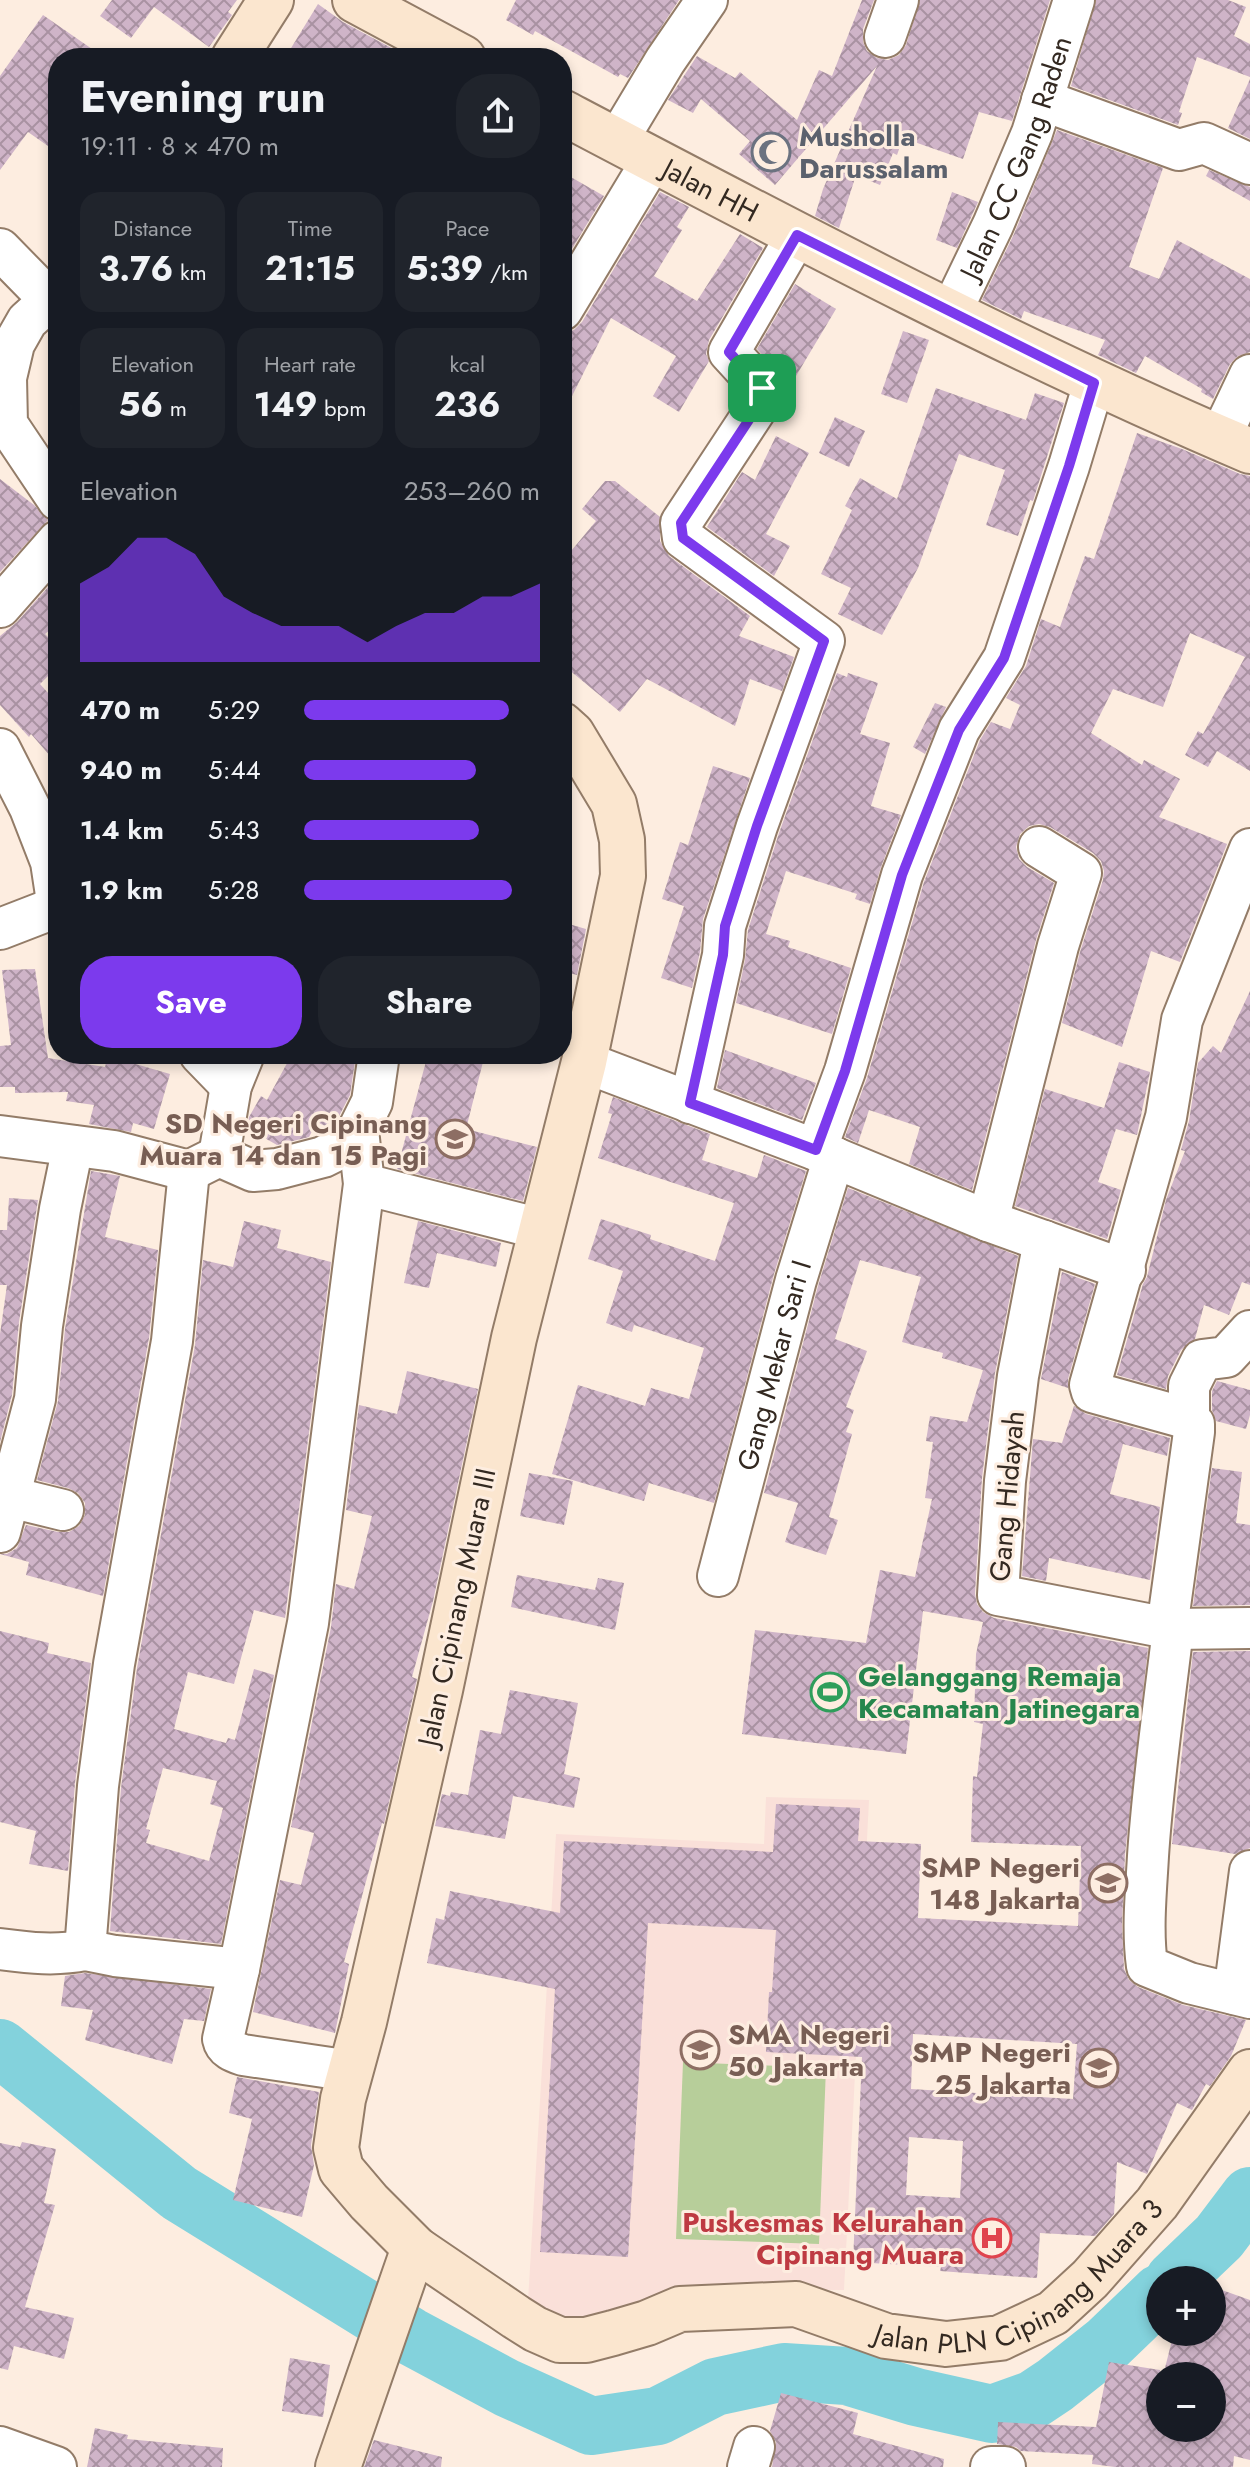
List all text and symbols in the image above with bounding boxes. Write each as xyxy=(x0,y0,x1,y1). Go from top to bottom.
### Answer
street label: Jalan CC Gang Raden xyxy=(948,31,1082,290)
text: Evening run xyxy=(80,65,326,129)
button: share xyxy=(456,74,540,158)
place label: Musholla Darussalam xyxy=(799,116,948,189)
text: 19:11 · 8 × 470 m xyxy=(80,127,279,165)
mosque icon: Musholla Darussalam xyxy=(750,131,792,173)
street label: Jalan HH xyxy=(652,146,766,232)
text: Distance xyxy=(113,212,192,244)
text: Time xyxy=(288,212,332,244)
text: Pace xyxy=(445,212,489,244)
text: 3.76 xyxy=(99,244,173,293)
text: 21:15 xyxy=(265,244,355,293)
text: 5:39 xyxy=(407,244,483,293)
text: km xyxy=(173,256,207,288)
text: /km xyxy=(483,256,528,288)
text: Elevation xyxy=(111,348,194,380)
text: Heart rate xyxy=(264,348,356,380)
text: kcal xyxy=(450,348,485,380)
pin xyxy=(728,354,796,422)
icon: arrive xyxy=(740,366,784,410)
text: 56 xyxy=(118,380,163,429)
text: 149 xyxy=(254,380,317,429)
text: 236 xyxy=(434,380,500,429)
text: m xyxy=(163,392,187,424)
text: bpm xyxy=(317,392,366,424)
text: Elevation xyxy=(80,472,178,510)
text: 253–260 m xyxy=(404,472,540,510)
text: 470 m xyxy=(80,691,160,729)
text: 5:29 xyxy=(208,691,260,729)
text: 940 m xyxy=(80,751,162,789)
text: 5:44 xyxy=(208,751,261,789)
text: 1.4 km xyxy=(80,811,164,849)
text: 5:43 xyxy=(208,811,260,849)
text: 1.9 km xyxy=(80,871,163,909)
text: 5:28 xyxy=(208,871,259,909)
button: Save xyxy=(80,956,302,1048)
button: Share xyxy=(318,956,540,1048)
place label: SD Negeri Cipinang Muara 14 dan 15 Pagi xyxy=(140,1103,427,1176)
school or university icon: SD Negeri Cipinang Muara 14 dan 15 Pagi xyxy=(434,1118,476,1160)
street label: Gang Mekar Sari I xyxy=(726,1255,821,1475)
street label: Gang Hidayah xyxy=(979,1409,1035,1583)
street label: Jalan Cipinang Muara III xyxy=(407,1464,506,1754)
place label: Gelanggang Remaja Kecamatan Jatinegara xyxy=(858,1656,1140,1729)
sports icon: Gelanggang Remaja Kecamatan Jatinegara xyxy=(809,1671,851,1713)
place label: SMP Negeri 148 Jakarta xyxy=(921,1847,1080,1920)
school or university icon: SMP Negeri 148 Jakarta xyxy=(1087,1862,1129,1904)
place label: SMA Negeri 50 Jakarta xyxy=(728,2014,890,2087)
school or university icon: SMA Negeri 50 Jakarta xyxy=(679,2029,721,2071)
place label: SMP Negeri 25 Jakarta xyxy=(912,2032,1071,2105)
school or university icon: SMP Negeri 25 Jakarta xyxy=(1078,2047,1120,2089)
street label: Jalan PLN Cipinang Muara 3 xyxy=(865,2190,1172,2365)
place label: Puskesmas Kelurahan Cipinang Muara xyxy=(682,2202,964,2275)
hospital icon: Puskesmas Kelurahan Cipinang Muara xyxy=(971,2217,1013,2259)
map controls xyxy=(1146,2266,1226,2442)
button: + xyxy=(1146,2266,1226,2346)
button: − xyxy=(1146,2362,1226,2442)

